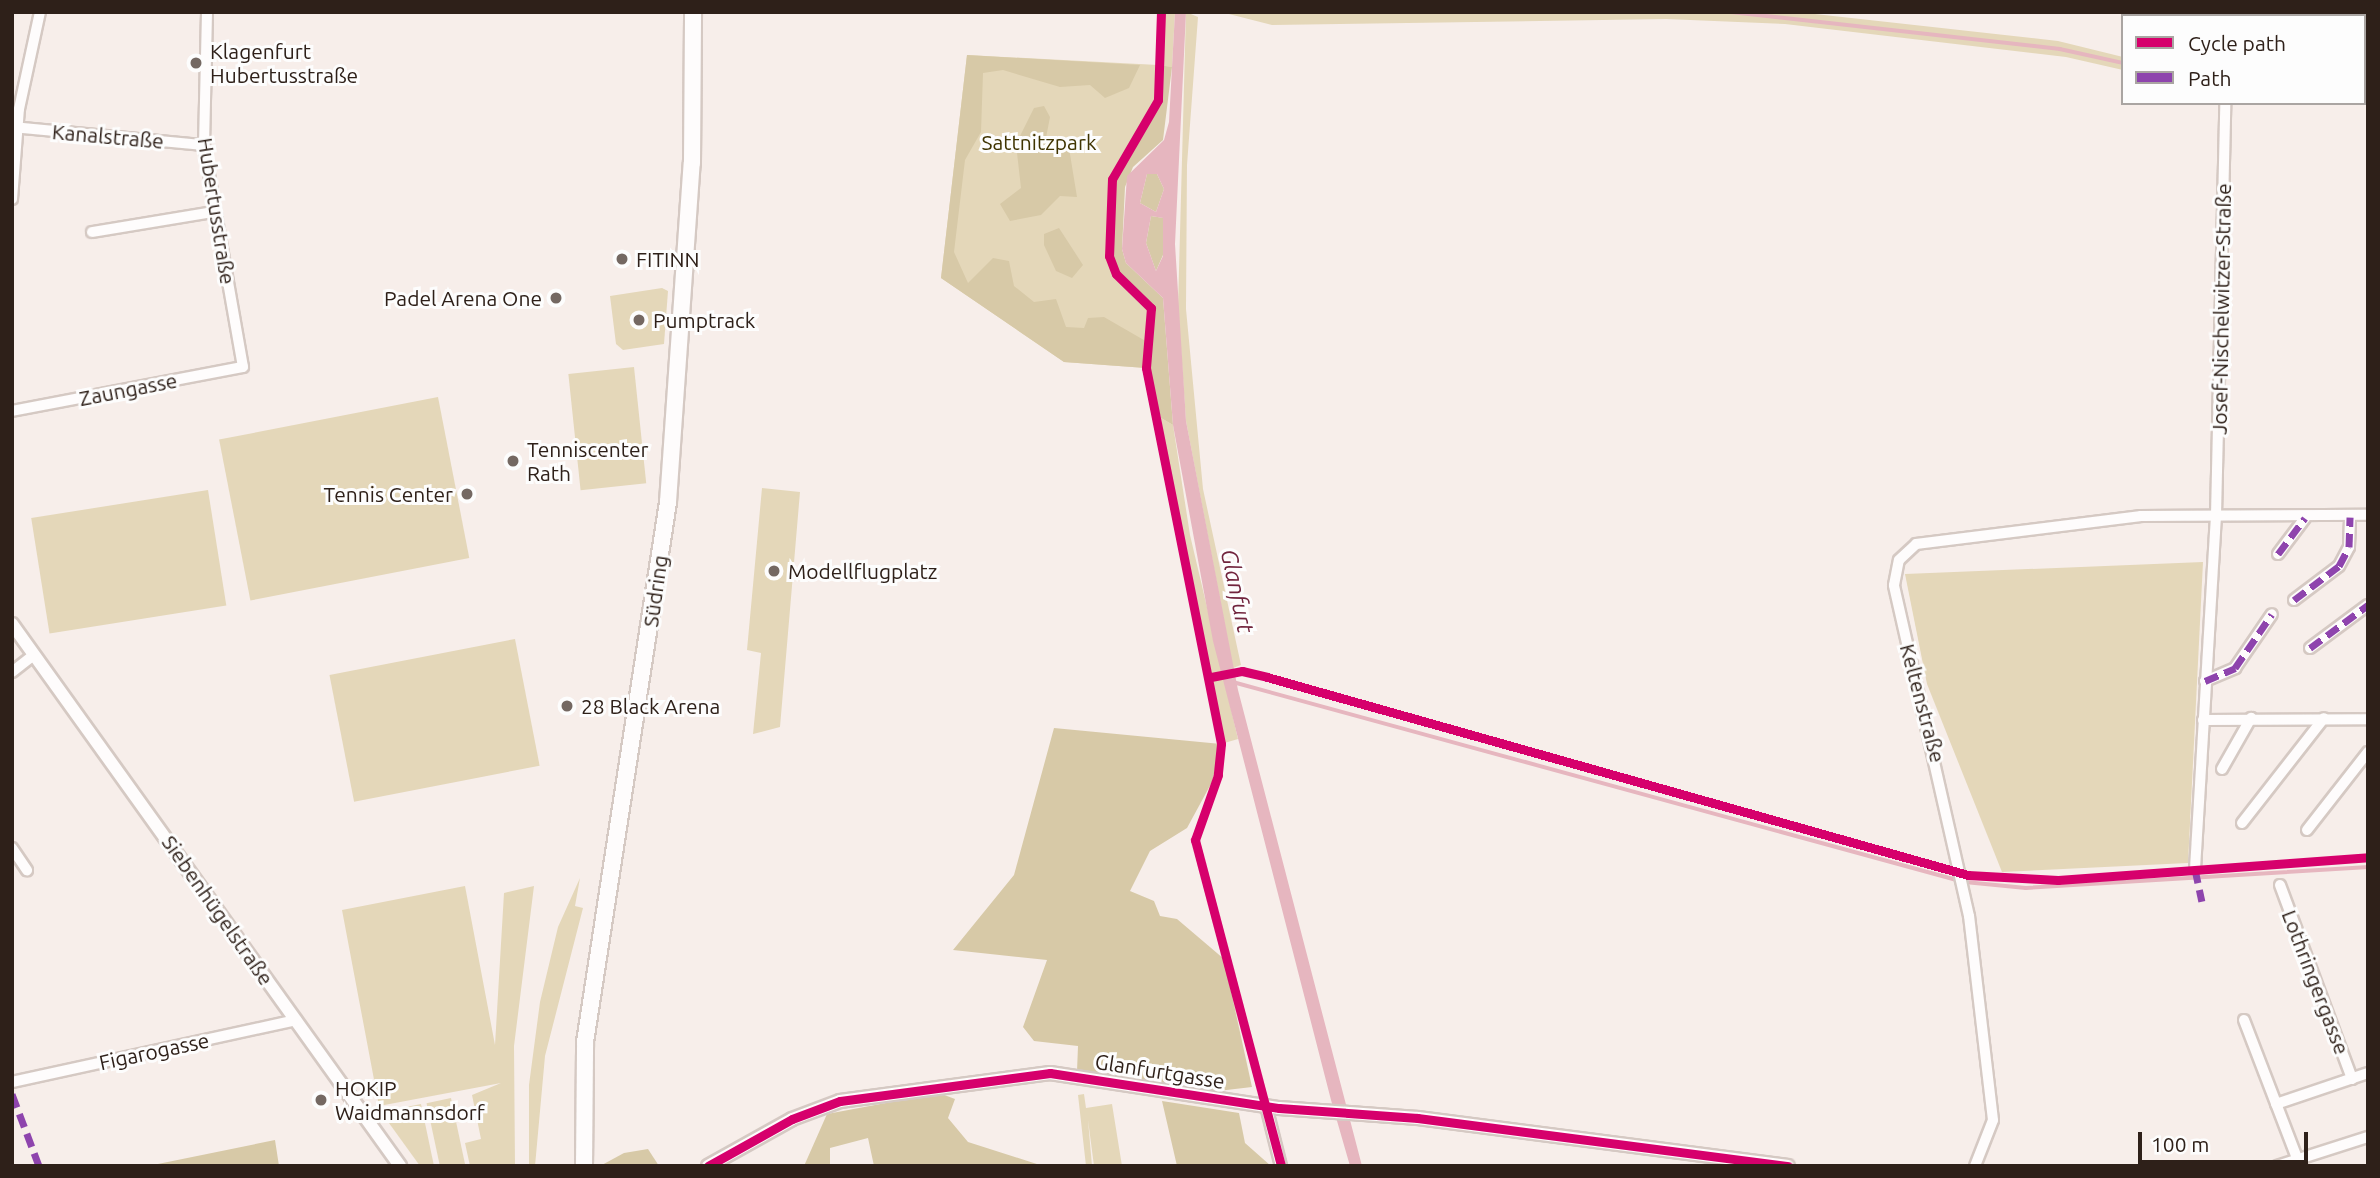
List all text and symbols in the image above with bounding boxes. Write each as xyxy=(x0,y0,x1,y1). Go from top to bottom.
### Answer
legend xyxy=(2121,14,2366,105)
text: Cycle path xyxy=(2188,31,2286,55)
place label: Klagenfurt Hubertusstraße xyxy=(210,38,358,88)
marker: Klagenfurt Hubertusstraße xyxy=(188,55,204,71)
text: Path xyxy=(2188,66,2231,90)
street label: Kanalstraße xyxy=(51,119,165,153)
park label: Sattnitzpark xyxy=(982,129,1096,155)
street label: Hubertusstraße xyxy=(193,136,241,286)
street label: Josef-Nischelwitzer-Straße xyxy=(2206,183,2236,435)
place label: FITINN xyxy=(636,246,699,272)
marker: FITINN xyxy=(614,251,630,267)
place label: Padel Arena One xyxy=(384,285,542,311)
marker: Padel Arena One xyxy=(548,290,564,306)
place label: Pumptrack xyxy=(653,307,755,333)
marker: Pumptrack xyxy=(631,312,647,328)
street label: Zaungasse xyxy=(77,367,179,411)
place label: Tenniscenter Rath xyxy=(527,436,649,486)
marker: Tenniscenter Rath xyxy=(505,453,521,469)
place label: Tennis Center xyxy=(324,481,453,507)
marker: Tennis Center xyxy=(459,486,475,502)
water label: Glanfurt xyxy=(1215,546,1259,636)
street label: Südring xyxy=(637,553,673,629)
place label: Modellflugplatz xyxy=(788,558,938,584)
marker: Modellflugplatz xyxy=(766,563,782,579)
street label: Keltenstraße xyxy=(1895,641,1951,765)
place label: 28 Black Arena xyxy=(581,693,720,719)
marker: 28 Black Arena xyxy=(559,698,575,714)
street label: Siebenhügelstraße xyxy=(157,830,279,990)
street label: Lothringergasse xyxy=(2277,906,2355,1058)
street label: Figarogasse xyxy=(97,1027,211,1075)
street label: Glanfurtgasse xyxy=(1093,1048,1227,1094)
place label: HOKIP Waidmannsdorf xyxy=(335,1075,485,1125)
marker: HOKIP Waidmannsdorf xyxy=(313,1092,329,1108)
scale bar xyxy=(2142,1118,2312,1162)
text: 100 m xyxy=(2151,1132,2209,1156)

